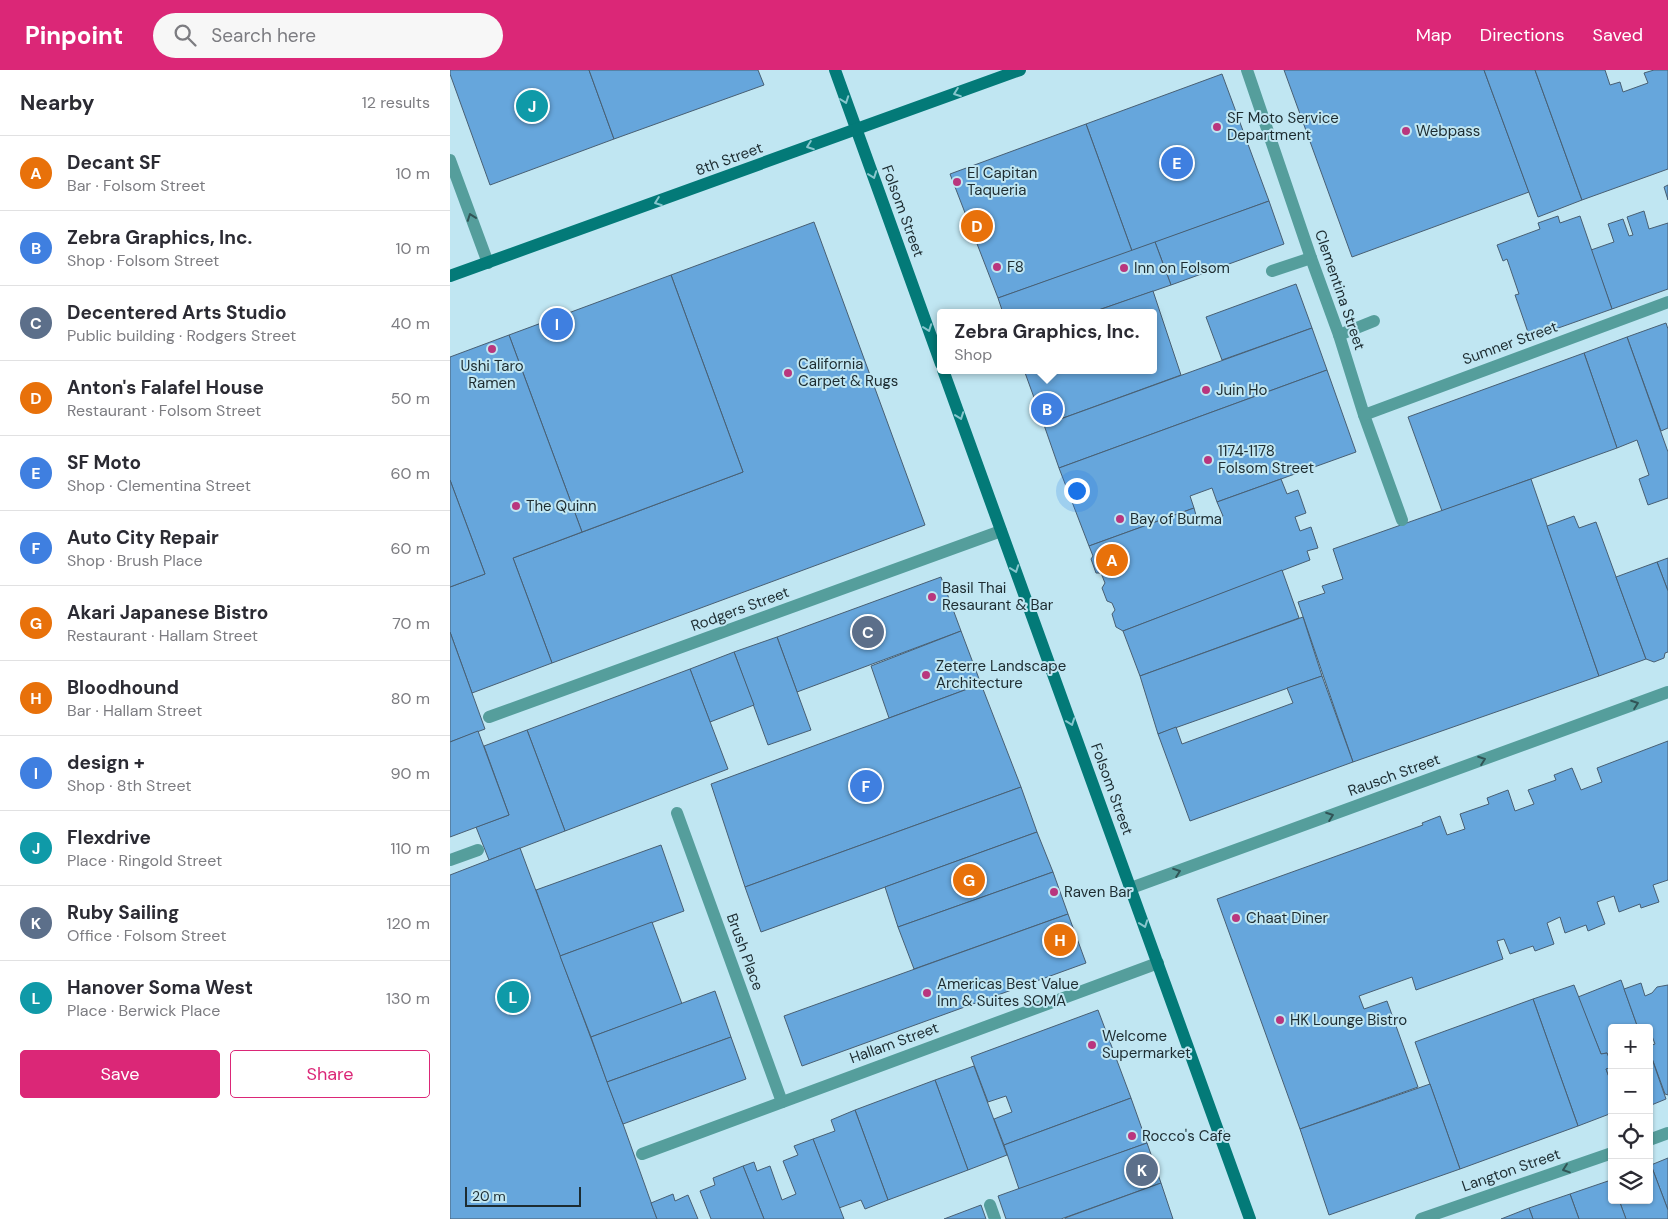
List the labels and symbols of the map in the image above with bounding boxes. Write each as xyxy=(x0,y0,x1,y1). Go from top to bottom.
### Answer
pin: J xyxy=(516,87,548,125)
one-way arrow xyxy=(954,87,962,97)
one-way arrow xyxy=(839,95,849,103)
place label: SF Moto Service Department xyxy=(1227,108,1339,145)
marker: SF Moto Service Department xyxy=(1211,121,1223,133)
place label: Webpass xyxy=(1416,121,1480,141)
marker: Webpass xyxy=(1400,125,1412,137)
street label: 8th Street xyxy=(693,138,765,180)
one-way arrow xyxy=(806,140,815,150)
pin: E xyxy=(1161,144,1193,182)
street label: Folsom Street xyxy=(877,162,929,260)
place label: El Capitan Taqueria xyxy=(967,163,1037,200)
one-way arrow xyxy=(867,170,877,179)
marker: El Capitan Taqueria xyxy=(951,176,963,188)
one-way arrow xyxy=(654,196,662,206)
pin: D xyxy=(961,207,993,245)
one-way arrow xyxy=(467,213,477,222)
street label: Clementina Street xyxy=(1310,227,1370,353)
place label: F8 xyxy=(1007,257,1024,277)
place label: Inn on Folsom xyxy=(1134,258,1230,278)
marker: F8 xyxy=(991,261,1003,273)
marker: Inn on Folsom xyxy=(1118,262,1130,274)
pin: I xyxy=(541,305,573,343)
street label: Sumner Street xyxy=(1460,316,1560,369)
one-way arrow xyxy=(922,323,932,332)
marker: Ushi Taro Ramen xyxy=(486,343,498,355)
place label: California Carpet & Rugs xyxy=(798,354,898,391)
place label: Ushi Taro Ramen xyxy=(460,356,524,393)
marker: California Carpet & Rugs xyxy=(782,367,794,379)
place label: Juin Ho xyxy=(1216,380,1268,400)
marker: Juin Ho xyxy=(1200,384,1212,396)
pin: B xyxy=(1031,390,1063,428)
one-way arrow xyxy=(954,411,964,420)
place label: 1174‐1178 Folsom Street xyxy=(1218,441,1314,478)
marker: 1174‐1178 Folsom Street xyxy=(1202,454,1214,466)
your location xyxy=(1064,478,1090,504)
place label: The Quinn xyxy=(526,496,597,516)
marker: The Quinn xyxy=(510,500,522,512)
place label: Bay of Burma xyxy=(1130,509,1222,529)
marker: Bay of Burma xyxy=(1114,513,1126,525)
pin: A xyxy=(1096,541,1128,579)
one-way arrow xyxy=(1009,564,1019,573)
place label: Basil Thai Resaurant & Bar xyxy=(942,578,1054,615)
street label: Rodgers Street xyxy=(688,582,792,636)
marker: Basil Thai Resaurant & Bar xyxy=(926,591,938,603)
pin: C xyxy=(852,613,884,651)
place label: Zeterre Landscape Architecture xyxy=(936,656,1066,693)
marker: Zeterre Landscape Architecture xyxy=(920,669,932,681)
one-way arrow xyxy=(1630,700,1639,710)
one-way arrow xyxy=(1065,717,1075,725)
street label: Folsom Street xyxy=(1086,740,1138,838)
street label: Rausch Street xyxy=(1345,749,1443,801)
one-way arrow xyxy=(1478,756,1486,766)
pin: F xyxy=(850,767,882,805)
one-way arrow xyxy=(1325,812,1334,822)
pin: G xyxy=(953,861,985,899)
one-way arrow xyxy=(1172,868,1181,878)
place label: Raven Bar xyxy=(1064,882,1132,902)
marker: Raven Bar xyxy=(1048,886,1060,898)
place label: Chaat Diner xyxy=(1246,908,1328,928)
street label: Brush Place xyxy=(722,911,768,993)
marker: Chaat Diner xyxy=(1230,912,1242,924)
one-way arrow xyxy=(1138,919,1148,927)
pin: H xyxy=(1044,921,1076,959)
place label: Americas Best Value Inn & Suites SOMA xyxy=(937,974,1079,1011)
pin: L xyxy=(497,978,529,1016)
marker: Americas Best Value Inn & Suites SOMA xyxy=(921,987,933,999)
place label: HK Lounge Bistro xyxy=(1290,1010,1407,1030)
marker: HK Lounge Bistro xyxy=(1274,1014,1286,1026)
street label: Hallam Street xyxy=(847,1018,941,1068)
place label: Welcome Supermarket xyxy=(1102,1026,1191,1063)
marker: Welcome Supermarket xyxy=(1086,1039,1098,1051)
place label: Rocco's Cafe xyxy=(1142,1126,1231,1146)
marker: Rocco's Cafe xyxy=(1126,1130,1138,1142)
street label: Langton Street xyxy=(1459,1144,1563,1196)
pin: K xyxy=(1126,1151,1158,1189)
one-way arrow xyxy=(1562,1163,1570,1173)
scale bar xyxy=(465,1184,581,1207)

